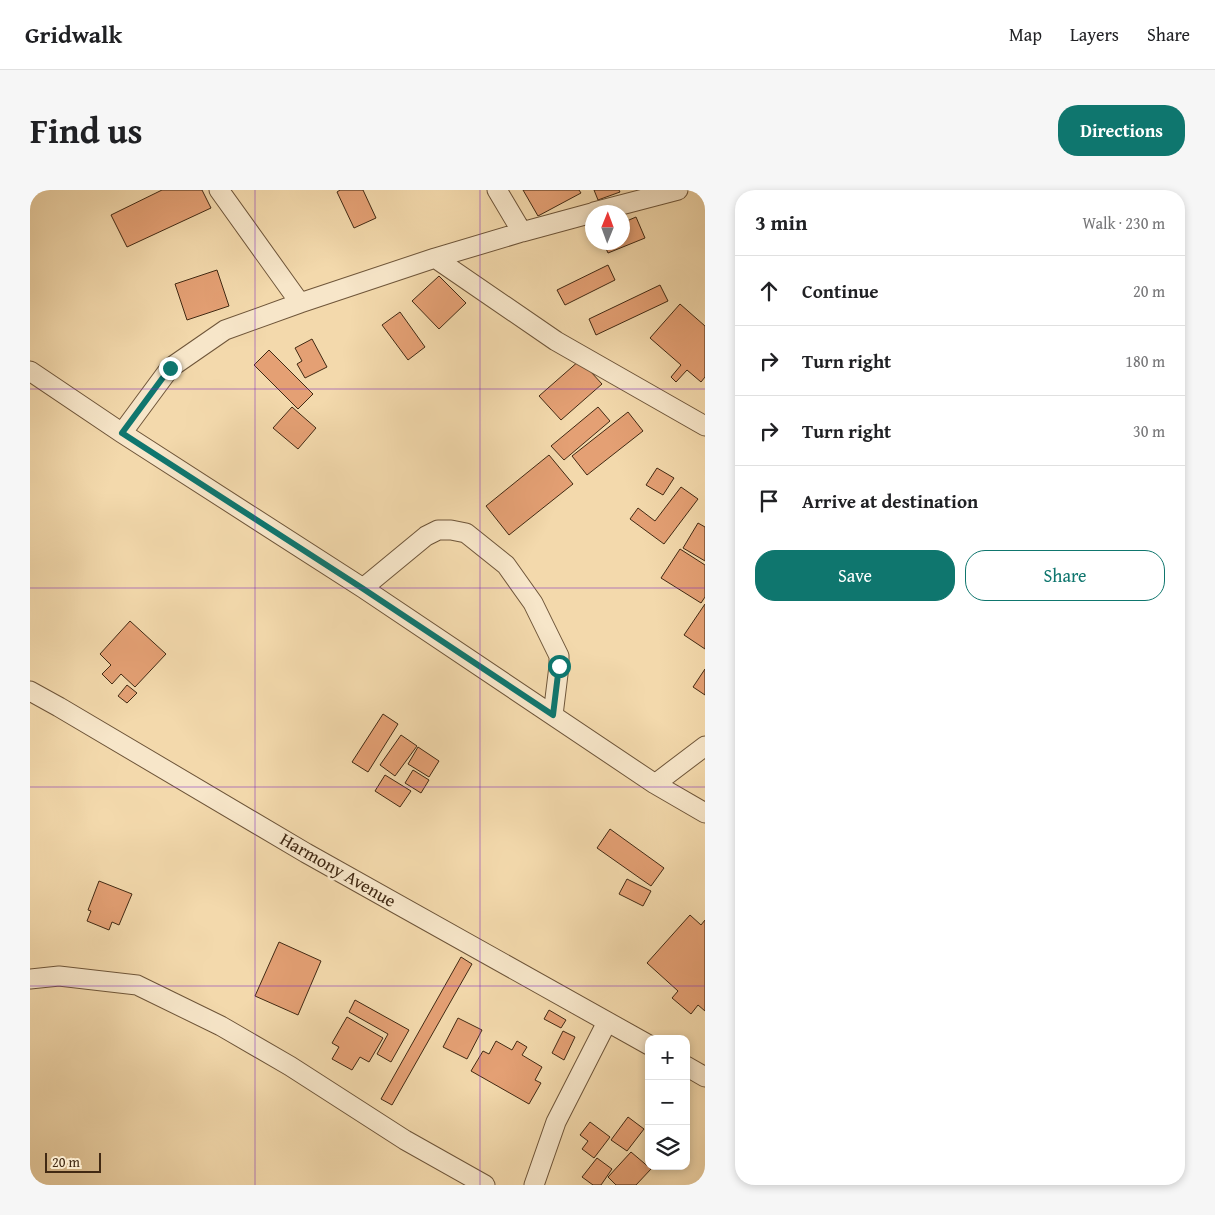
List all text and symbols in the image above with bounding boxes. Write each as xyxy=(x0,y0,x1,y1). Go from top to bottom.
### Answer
text: Gridwalk xyxy=(25,17,122,52)
text: Map xyxy=(1009,21,1042,48)
text: Layers xyxy=(1070,21,1119,48)
text: Share xyxy=(1147,21,1190,48)
text: Find us xyxy=(30,105,143,156)
button: Directions xyxy=(1058,105,1185,156)
north arrow xyxy=(585,205,630,250)
text: 3 min xyxy=(755,207,807,238)
text: Walk · 230 m xyxy=(1082,211,1165,235)
icon: ahead xyxy=(755,277,783,305)
text: Continue xyxy=(802,277,879,305)
text: 20 m xyxy=(1133,279,1165,303)
icon: right xyxy=(755,347,783,375)
text: Turn right xyxy=(802,347,891,375)
text: 180 m xyxy=(1125,349,1165,373)
route end xyxy=(159,357,182,380)
icon: right xyxy=(755,417,783,445)
text: Turn right xyxy=(802,417,891,445)
text: 30 m xyxy=(1133,419,1165,443)
icon: arrive xyxy=(755,487,783,515)
text: Arrive at destination xyxy=(802,487,978,515)
button: Save xyxy=(755,550,955,601)
button: Share xyxy=(965,550,1165,601)
route start xyxy=(548,655,571,678)
street label: Harmony Avenue xyxy=(275,825,401,914)
map controls xyxy=(645,1035,690,1170)
button: + xyxy=(645,1035,690,1080)
button: − xyxy=(645,1080,690,1125)
button: layers xyxy=(645,1125,690,1170)
scale bar xyxy=(45,1150,101,1173)
text: 20 m xyxy=(52,1152,80,1172)

